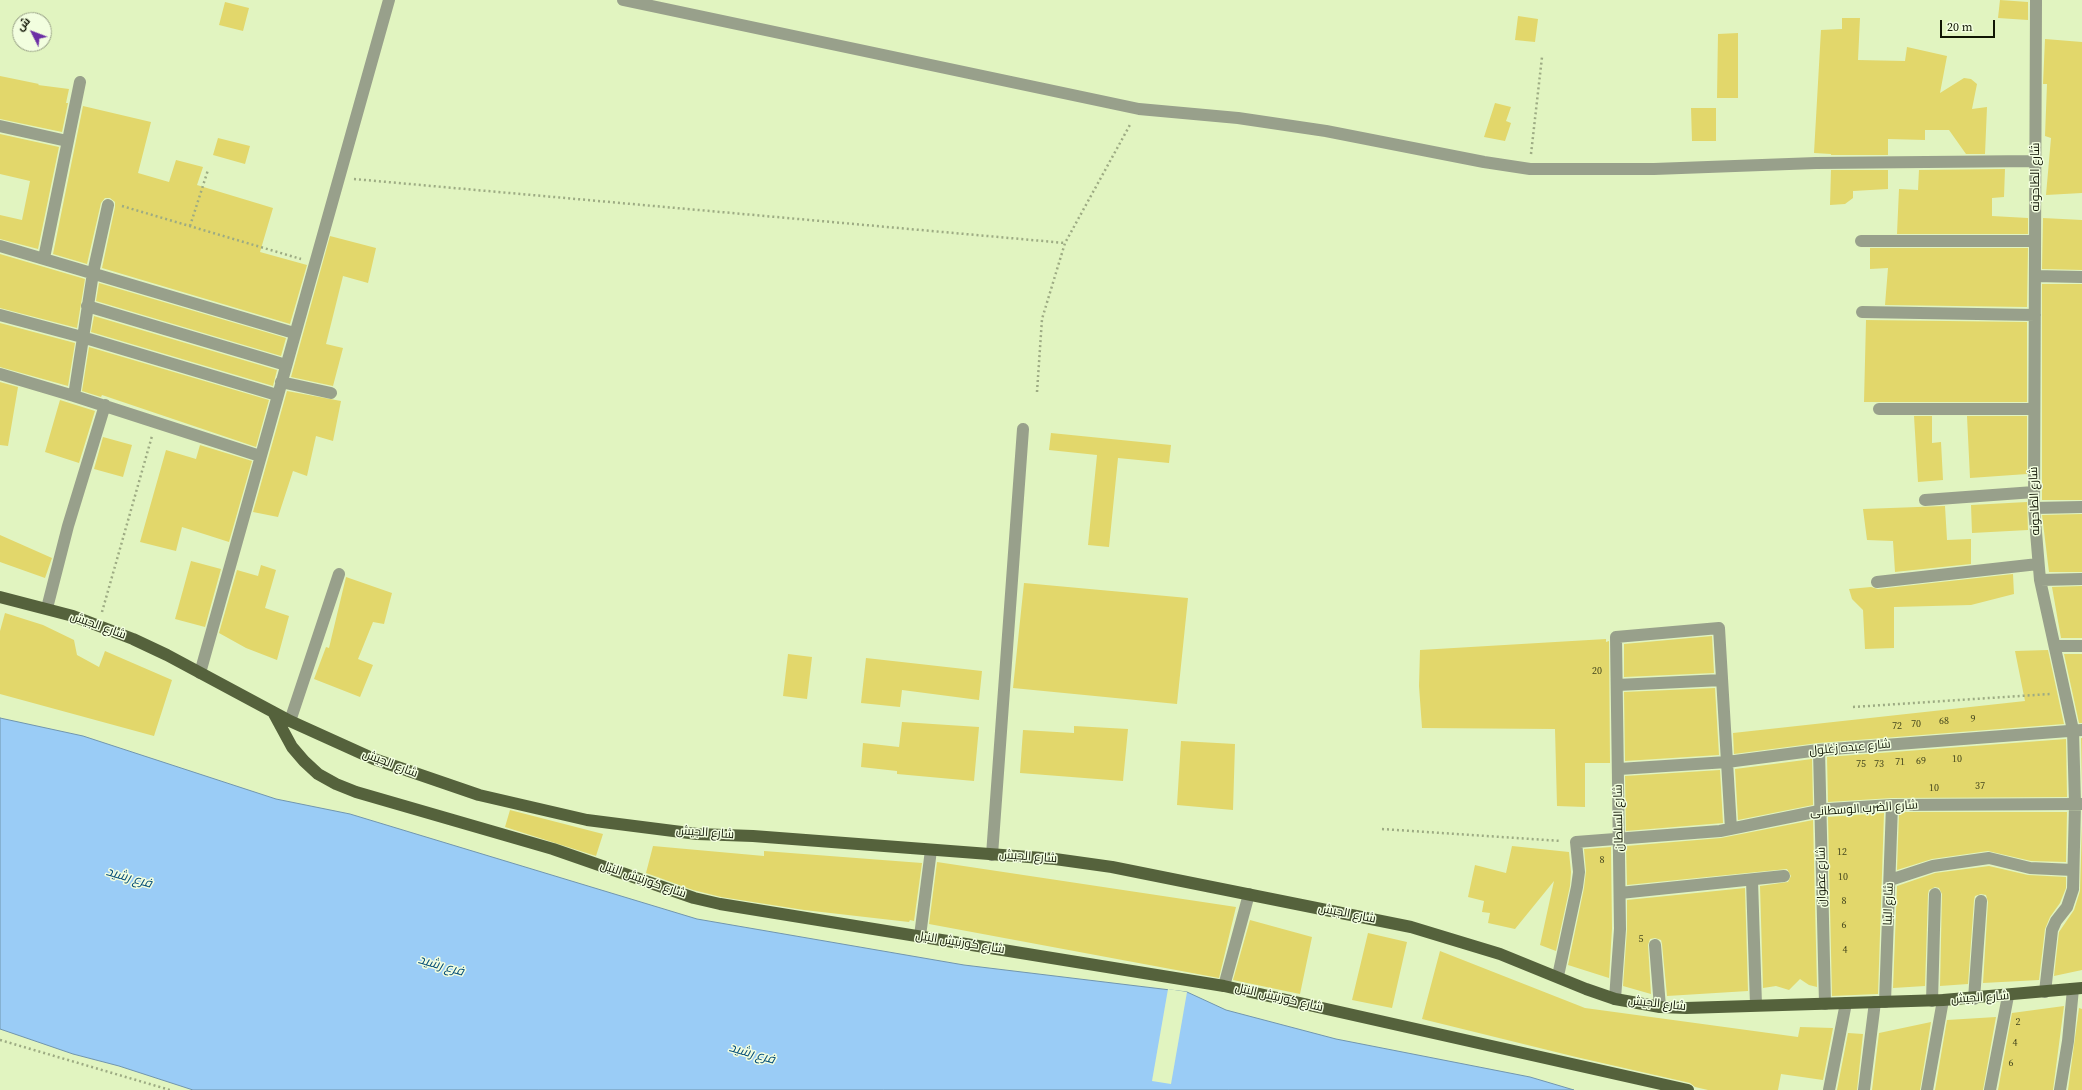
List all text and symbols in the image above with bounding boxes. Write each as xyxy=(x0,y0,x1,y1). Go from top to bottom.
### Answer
north arrow xyxy=(12,12,52,52)
scale bar xyxy=(1942,12,1997,38)
text: ش xyxy=(13,14,34,35)
text: 20 m xyxy=(1947,19,1973,35)
street label: شارع الطاحونه xyxy=(2029,143,2043,211)
street label: شارع الطاحونه xyxy=(2027,466,2043,536)
street label: شارع الجيش xyxy=(68,609,128,643)
house number: 20 xyxy=(1592,665,1602,677)
house number: 9 xyxy=(1971,713,1975,725)
house number: 68 xyxy=(1939,715,1949,727)
house number: 70 xyxy=(1911,718,1921,730)
house number: 72 xyxy=(1892,720,1902,732)
street label: شارع عبده زغلول xyxy=(1809,737,1891,759)
street label: شارع الجيش xyxy=(360,747,420,781)
house number: 10 xyxy=(1952,753,1962,765)
house number: 69 xyxy=(1916,755,1926,767)
house number: 71 xyxy=(1895,756,1905,768)
house number: 75 xyxy=(1856,758,1866,770)
house number: 73 xyxy=(1874,758,1884,770)
house number: 37 xyxy=(1975,780,1985,792)
house number: 10 xyxy=(1929,782,1939,794)
street label: شارع السلطان xyxy=(1611,784,1627,852)
street label: شارع الضرب الوسطانى xyxy=(1810,798,1918,820)
street label: شارع الجيش xyxy=(675,824,735,842)
house number: 12 xyxy=(1837,846,1847,858)
street label: شارع عطوان xyxy=(1814,847,1830,907)
street label: شارع الجيش xyxy=(998,848,1058,866)
house number: 8 xyxy=(1600,854,1604,866)
street label: شارع كورنيش النيل xyxy=(598,859,688,901)
water label: فرع رشيد xyxy=(104,864,154,892)
house number: 10 xyxy=(1838,871,1848,883)
street label: شارع البنا xyxy=(1881,882,1897,926)
house number: 8 xyxy=(1842,895,1846,907)
street label: شارع الجيش xyxy=(1317,901,1377,927)
house number: 6 xyxy=(1842,919,1846,931)
street label: شارع كورنيش النيل xyxy=(914,929,1006,957)
house number: 5 xyxy=(1639,933,1643,945)
house number: 4 xyxy=(1843,944,1847,956)
water label: فرع رشيد xyxy=(416,952,466,980)
street label: شارع كورنيش النيل xyxy=(1233,981,1325,1015)
street label: شارع الجيش xyxy=(1950,989,2010,1007)
street label: شارع الجيش xyxy=(1627,994,1687,1014)
house number: 2 xyxy=(2016,1016,2020,1028)
house number: 4 xyxy=(2013,1037,2017,1049)
water label: فرع رشيد xyxy=(727,1040,777,1068)
house number: 6 xyxy=(2009,1057,2013,1069)

